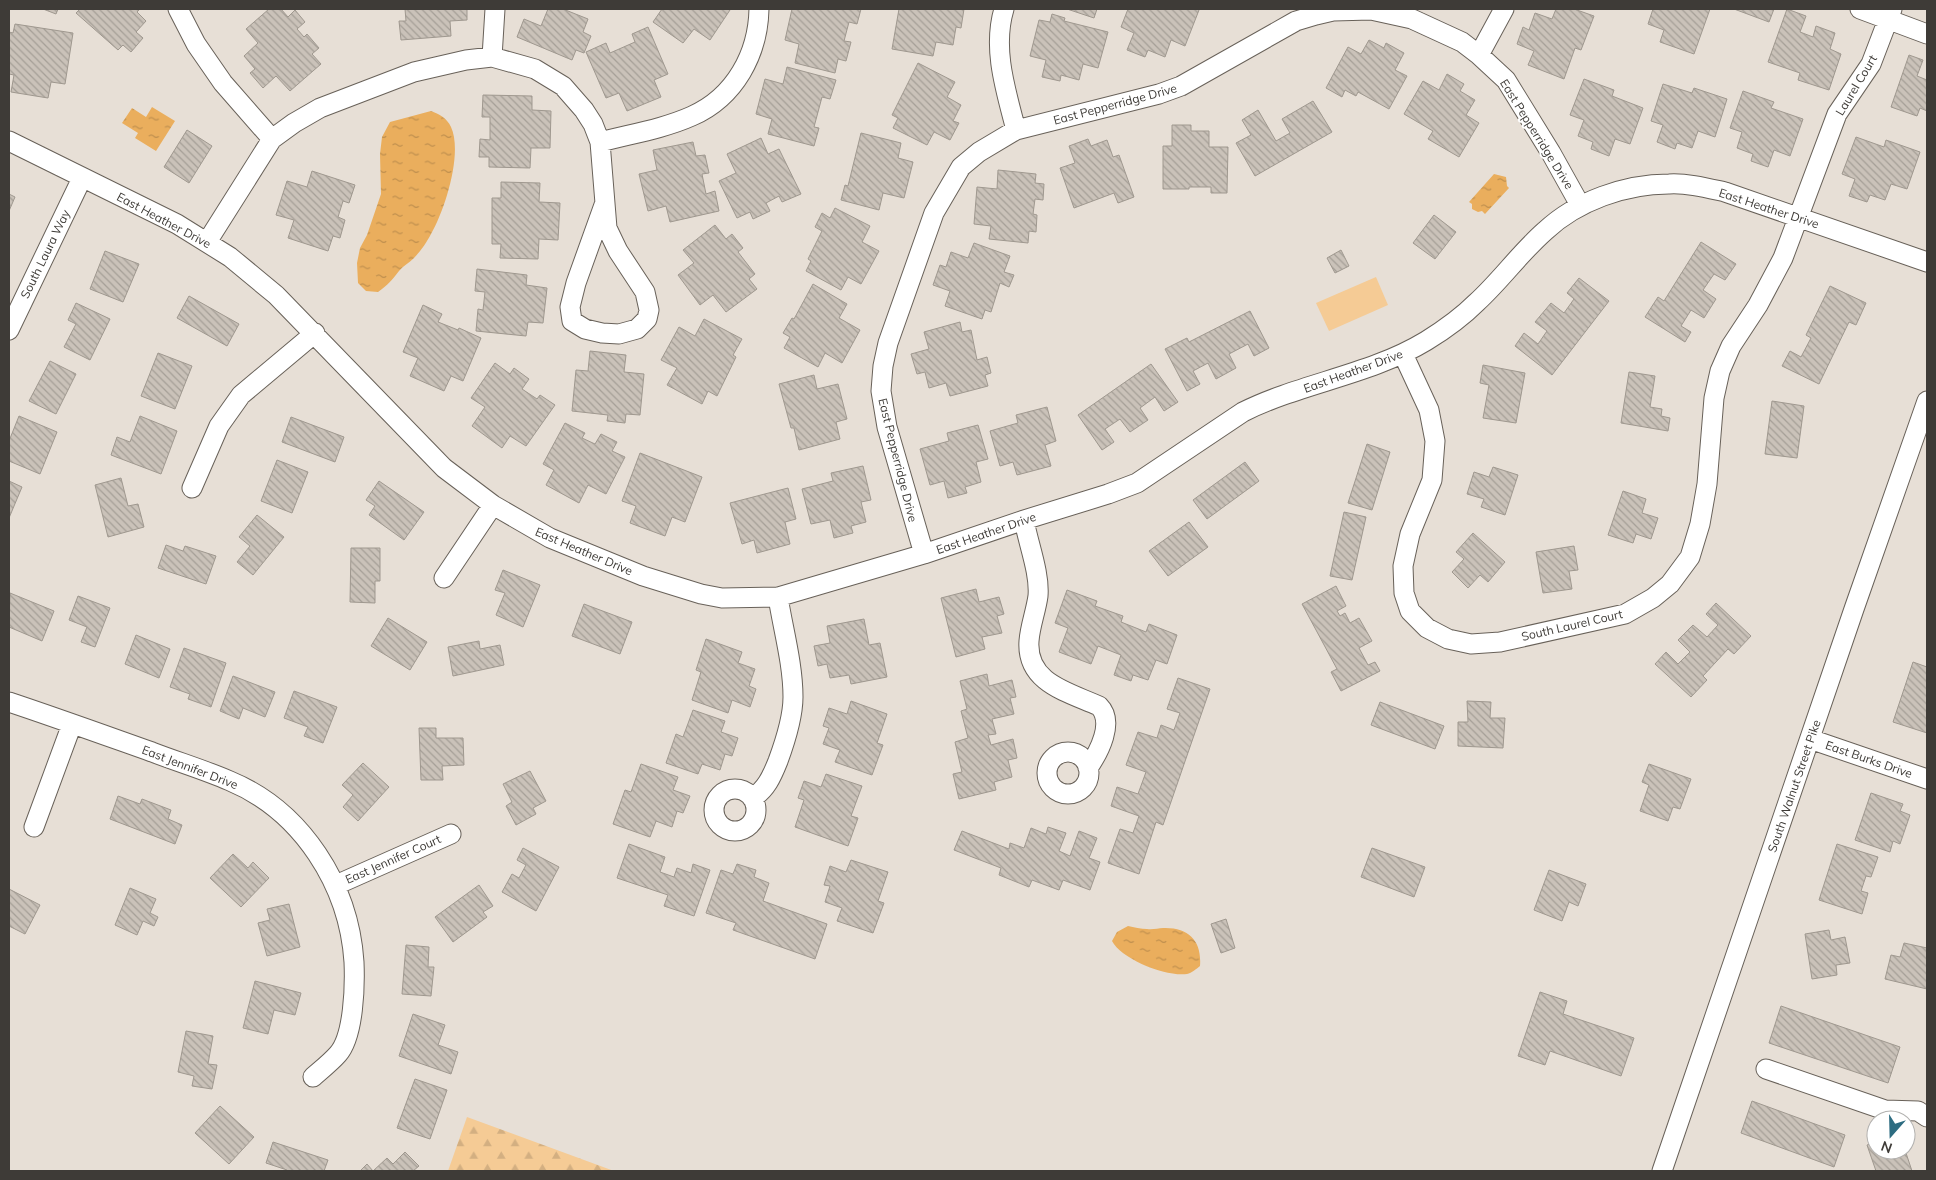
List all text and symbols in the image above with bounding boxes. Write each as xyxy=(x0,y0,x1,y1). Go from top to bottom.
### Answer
street label: Laurel Court xyxy=(1832,52,1880,118)
street label: East Pepperridge Drive xyxy=(1497,76,1577,192)
street label: East Pepperridge Drive xyxy=(1052,80,1178,128)
street label: East Heather Drive xyxy=(1717,185,1821,231)
street label: East Heather Drive xyxy=(114,189,214,251)
street label: South Laura Way xyxy=(17,207,73,301)
street label: East Heather Drive xyxy=(1301,346,1405,396)
street label: East Pepperridge Drive xyxy=(875,397,921,523)
street label: East Heather Drive xyxy=(934,509,1038,557)
street label: East Heather Drive xyxy=(533,524,635,578)
street label: South Laurel Court xyxy=(1520,606,1624,644)
street label: South Walnut Street Pike xyxy=(1764,718,1824,854)
street label: East Burks Drive xyxy=(1824,737,1914,781)
street label: East Jennifer Drive xyxy=(140,742,240,792)
street label: East Jennifer Court xyxy=(343,831,443,887)
north arrow xyxy=(1866,1110,1916,1160)
text: N xyxy=(1879,1137,1895,1157)

